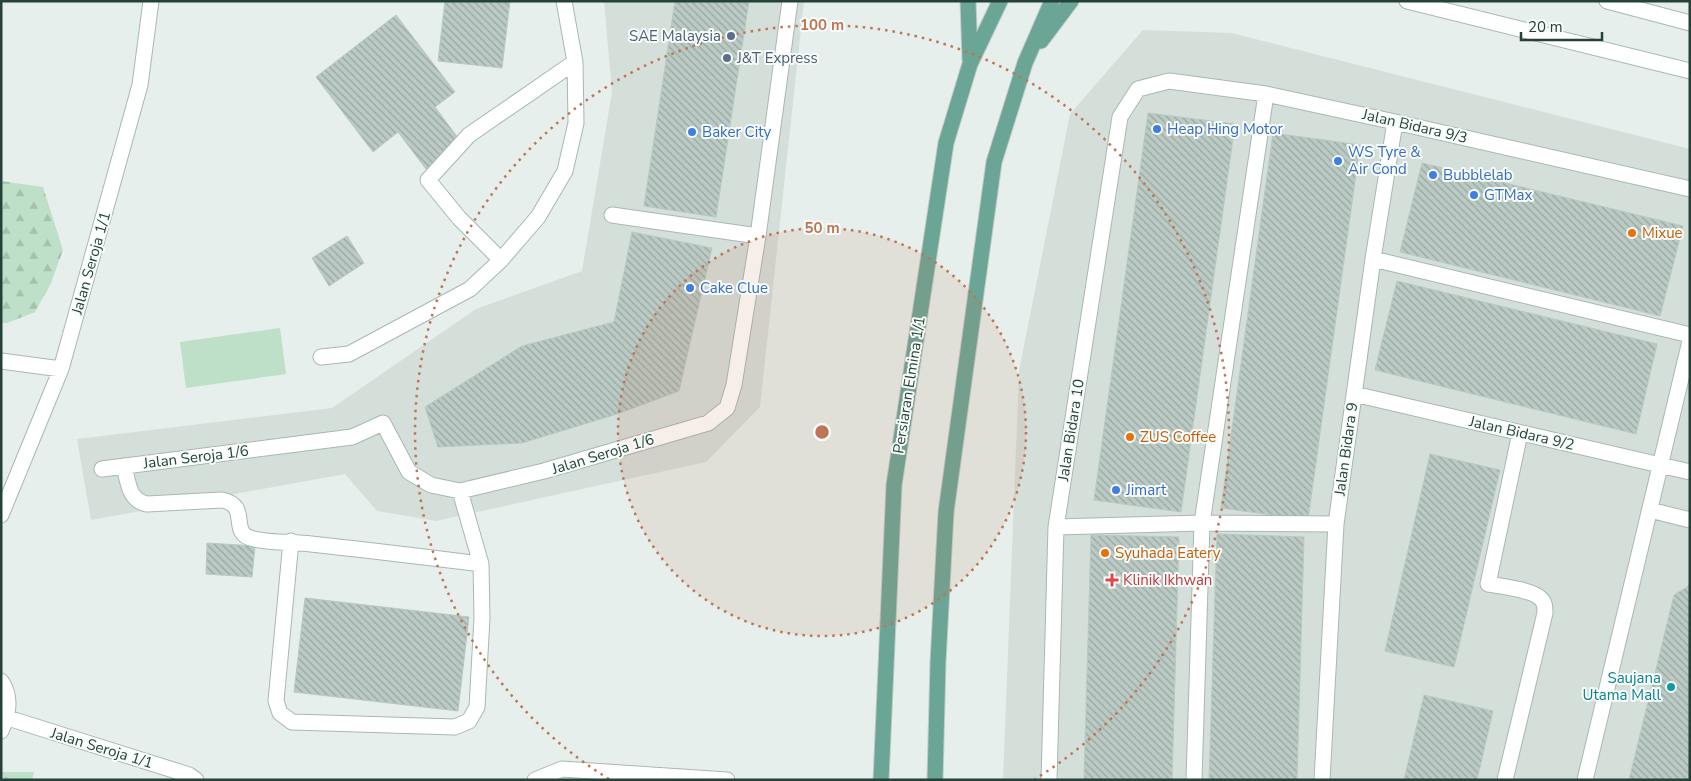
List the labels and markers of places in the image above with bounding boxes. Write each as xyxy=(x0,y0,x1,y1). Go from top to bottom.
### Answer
place label: SAE Malaysia xyxy=(629,26,721,46)
marker: SAE Malaysia xyxy=(725,30,737,42)
place label: J&T Express xyxy=(736,48,818,68)
marker: J&T Express xyxy=(721,52,733,64)
place label: Heap Hing Motor xyxy=(1167,119,1284,139)
place label: Baker City xyxy=(702,122,772,142)
marker: Heap Hing Motor xyxy=(1151,123,1163,135)
marker: Baker City xyxy=(686,126,698,138)
place label: WS Tyre & Air Cond xyxy=(1348,142,1421,179)
marker: WS Tyre & Air Cond xyxy=(1332,155,1344,167)
place label: Bubblelab xyxy=(1443,165,1513,185)
marker: Bubblelab xyxy=(1427,169,1439,181)
place label: GTMax xyxy=(1484,185,1533,205)
marker: GTMax xyxy=(1468,189,1480,201)
place label: Mixue xyxy=(1642,223,1683,243)
marker: Mixue xyxy=(1626,227,1638,239)
place label: Cake Clue xyxy=(700,278,768,298)
marker: Cake Clue xyxy=(684,282,696,294)
centre of rings xyxy=(813,423,831,441)
place label: ZUS Coffee xyxy=(1140,427,1216,447)
marker: ZUS Coffee xyxy=(1124,431,1136,443)
place label: Jimart xyxy=(1125,480,1167,500)
marker: Jimart xyxy=(1110,484,1122,496)
place label: Syuhada Eatery xyxy=(1115,543,1221,563)
marker: Syuhada Eatery xyxy=(1099,547,1111,559)
place label: Klinik Ikhwan xyxy=(1123,570,1212,590)
marker: Klinik Ikhwan xyxy=(1105,573,1119,587)
place label: Saujana Utama Mall xyxy=(1583,668,1662,705)
marker: Saujana Utama Mall xyxy=(1665,681,1677,693)

